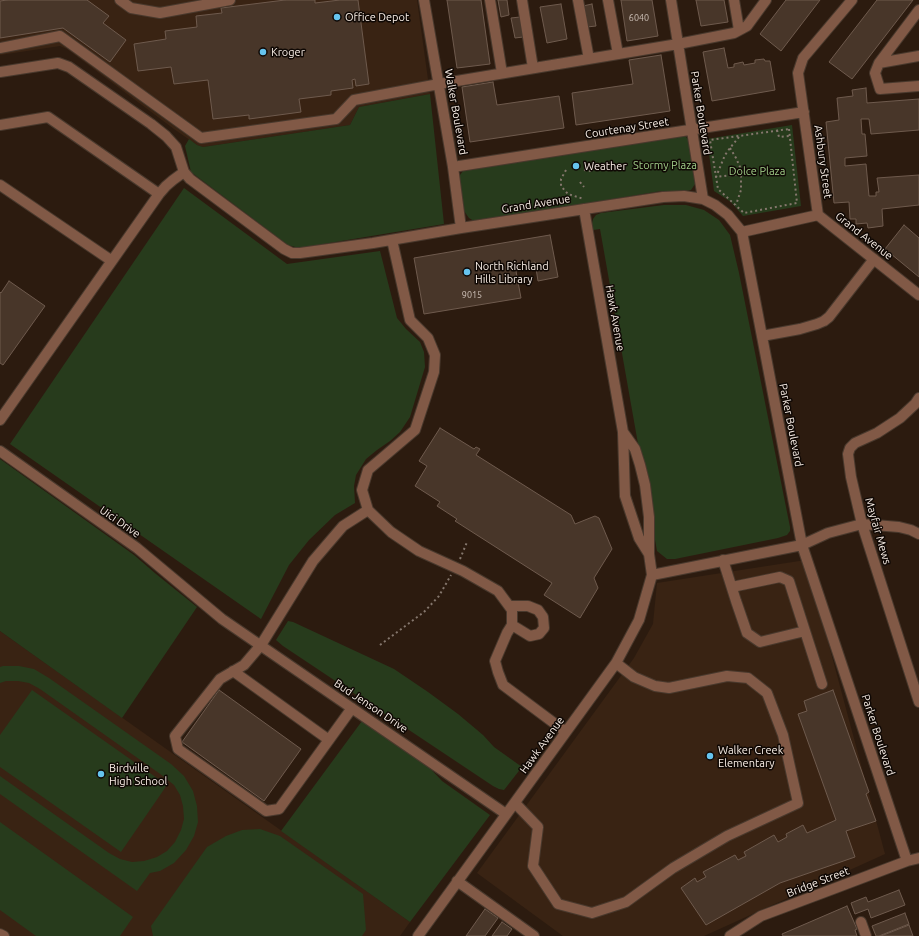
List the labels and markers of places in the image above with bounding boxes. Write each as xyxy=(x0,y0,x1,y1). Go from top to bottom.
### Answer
place label: Office Depot xyxy=(345,10,409,24)
marker: Office Depot xyxy=(332,12,342,22)
place label: Kroger xyxy=(271,45,305,59)
marker: Kroger xyxy=(258,47,268,57)
place label: Weather xyxy=(584,159,627,173)
marker: Weather xyxy=(571,161,581,171)
place label: North Richland Hills Library xyxy=(475,259,549,285)
marker: North Richland Hills Library xyxy=(462,267,472,277)
place label: Walker Creek Elementary xyxy=(718,743,783,769)
marker: Walker Creek Elementary xyxy=(705,751,715,761)
place label: Birdville High School xyxy=(109,761,167,787)
marker: Birdville High School xyxy=(96,769,106,779)

